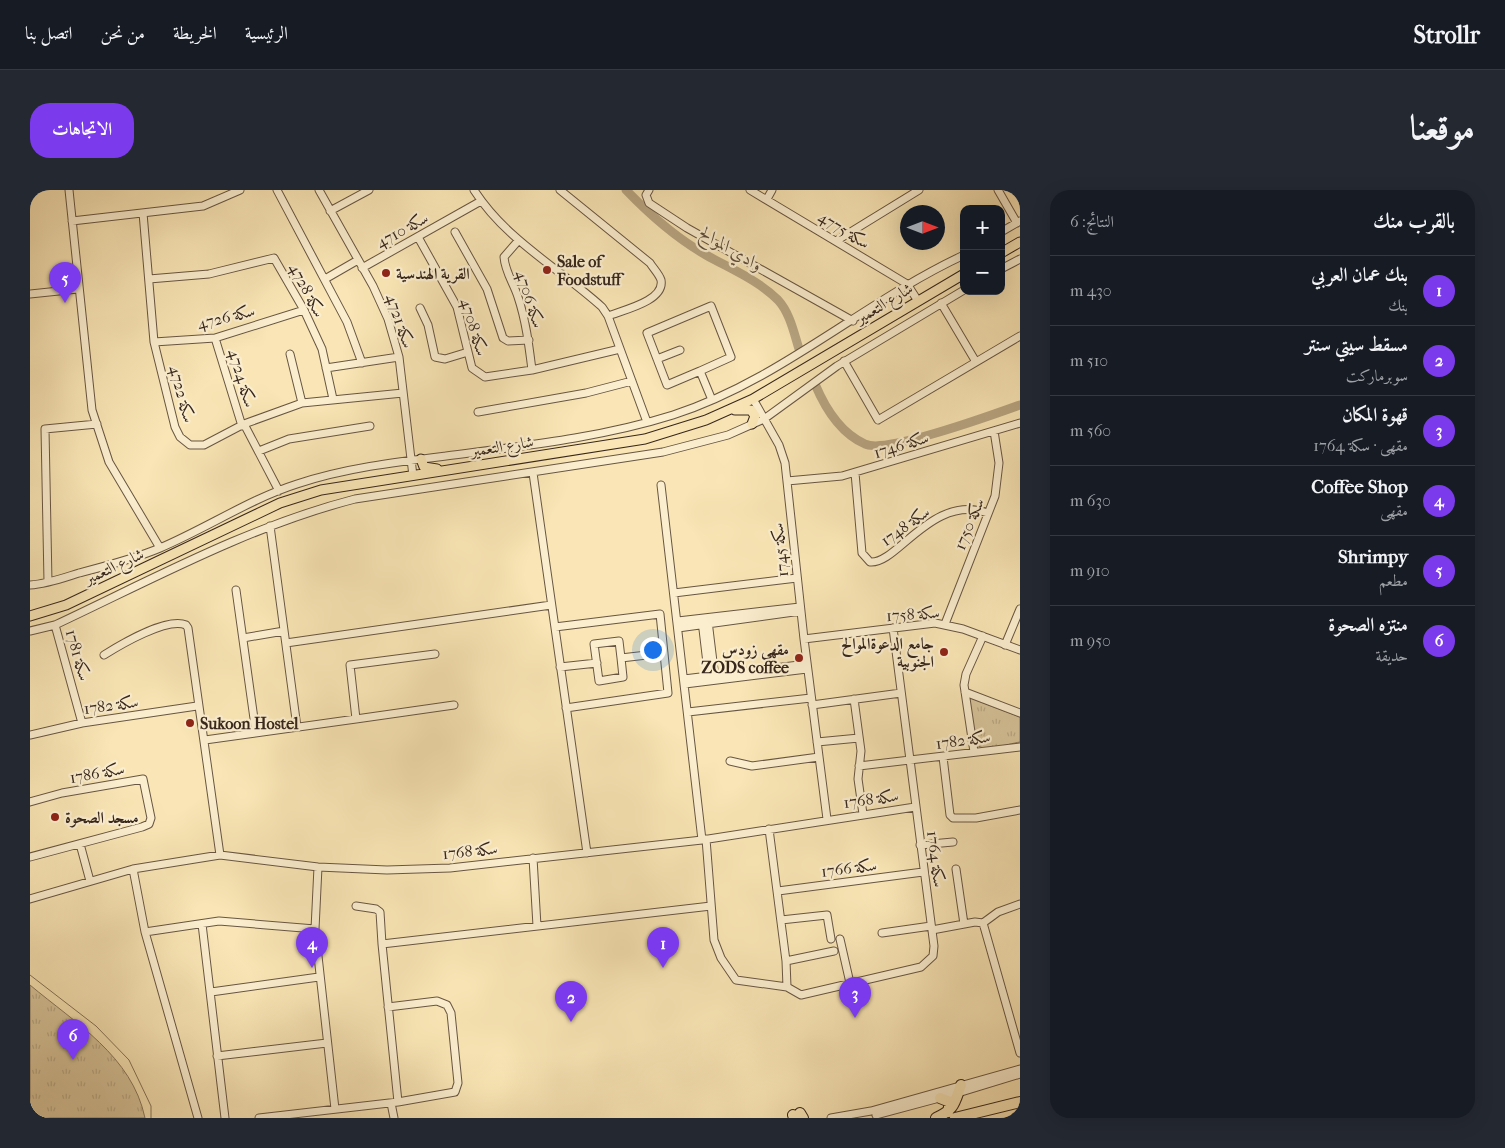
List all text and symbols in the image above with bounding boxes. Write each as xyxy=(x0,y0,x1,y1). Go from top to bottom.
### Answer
text: Strollr xyxy=(1414,21,1480,49)
text: اتصل بنا xyxy=(25,23,72,44)
text: من نحن xyxy=(100,23,145,44)
text: الخريطة xyxy=(173,23,217,44)
text: الرئيسية xyxy=(245,23,288,44)
button: الاتجاهات xyxy=(30,103,134,158)
text: موقعنا xyxy=(1410,107,1475,148)
north arrow xyxy=(900,205,945,250)
map controls xyxy=(960,205,1005,295)
button: + xyxy=(960,205,1005,250)
street label: سكة 4775 xyxy=(815,207,873,253)
street label: سكة 4710 xyxy=(373,208,431,252)
text: بالقرب منك xyxy=(1373,209,1455,233)
text: النتائج: 6 xyxy=(1070,212,1114,231)
water label: وادي الموالح xyxy=(693,222,766,280)
button: − xyxy=(960,250,1005,295)
place label: Sale of Foodstuff xyxy=(556,252,625,289)
street label: سكة 4728 xyxy=(285,260,329,320)
pin: 5 xyxy=(49,262,81,303)
place label: القرية الهندسية xyxy=(396,264,470,284)
marker: Sale of Foodstuff xyxy=(541,264,553,276)
text: بنك عمان العربي xyxy=(1311,264,1408,286)
marker: القرية الهندسية xyxy=(380,267,392,279)
street label: سكة 4706 xyxy=(512,268,548,330)
street label: شارع التعمير xyxy=(850,279,918,332)
text: 430 m xyxy=(1070,281,1112,300)
text: 1 xyxy=(1436,281,1442,300)
street label: سكة 4721 xyxy=(382,291,418,351)
street label: سكة 4708 xyxy=(456,296,492,358)
text: بنك xyxy=(1388,296,1408,315)
street label: سكة 4726 xyxy=(195,301,257,333)
text: مسقط سيتي سنتر xyxy=(1305,334,1408,356)
street label: سكة 4724 xyxy=(224,347,260,409)
text: 510 m xyxy=(1070,351,1108,370)
text: 2 xyxy=(1435,351,1443,370)
street label: سكة 4722 xyxy=(165,363,199,425)
text: سوبرماركت xyxy=(1346,366,1408,385)
text: قهوة المكان xyxy=(1342,404,1408,426)
text: 560 m xyxy=(1070,421,1111,440)
text: 3 xyxy=(1436,421,1442,440)
street label: سكة 1746 xyxy=(871,428,931,462)
street label: شارع التعمير xyxy=(467,432,535,465)
text: مقهى · سكة 1764 xyxy=(1313,436,1408,455)
text: Coffee Shop xyxy=(1311,476,1408,498)
text: 630 m xyxy=(1070,491,1111,510)
text: 4 xyxy=(1434,491,1444,510)
street label: سكة 1750 xyxy=(950,495,988,553)
text: مقهى xyxy=(1380,501,1408,520)
street label: سكة 1748 xyxy=(877,502,933,550)
street label: سكة 1745 xyxy=(768,522,792,578)
street label: شارع التعمير xyxy=(79,544,148,592)
text: Shrimpy xyxy=(1338,546,1408,568)
text: 910 m xyxy=(1070,561,1110,580)
text: 5 xyxy=(1436,561,1442,580)
text: مطعم xyxy=(1379,571,1408,590)
street label: سكة 1758 xyxy=(886,603,940,625)
text: منتزه الصحوة xyxy=(1328,614,1408,636)
street label: سكة 1781 xyxy=(62,627,94,683)
text: 950 m xyxy=(1070,631,1111,650)
text: 6 xyxy=(1435,631,1443,650)
place label: جامع الدعوةالموالح الجنوبية xyxy=(841,634,934,672)
your location xyxy=(640,637,666,663)
place label: مقهى زودس ZODS coffee xyxy=(701,640,789,677)
marker: جامع الدعوةالموالح الجنوبية xyxy=(938,646,950,658)
text: حديقة xyxy=(1376,646,1408,665)
marker: مقهى زودس ZODS coffee xyxy=(793,652,805,664)
street label: سكة 1782 xyxy=(82,692,140,718)
place label: Sukoon Hostel xyxy=(200,714,299,733)
marker: Sukoon Hostel xyxy=(184,717,196,729)
street label: سكة 1782 xyxy=(934,727,992,753)
street label: سكة 1786 xyxy=(68,759,126,787)
street label: سكة 1768 xyxy=(842,786,900,812)
place label: مسجد الصحوة xyxy=(65,808,139,828)
marker: مسجد الصحوة xyxy=(49,811,61,823)
street label: سكة 1764 xyxy=(923,830,949,888)
street label: سكة 1768 xyxy=(441,839,499,863)
street label: سكة 1766 xyxy=(820,855,878,881)
pin: 4 xyxy=(296,927,328,968)
pin: 1 xyxy=(647,927,679,968)
pin: 3 xyxy=(839,977,871,1018)
pin: 2 xyxy=(555,981,587,1022)
pin: 6 xyxy=(57,1019,89,1060)

